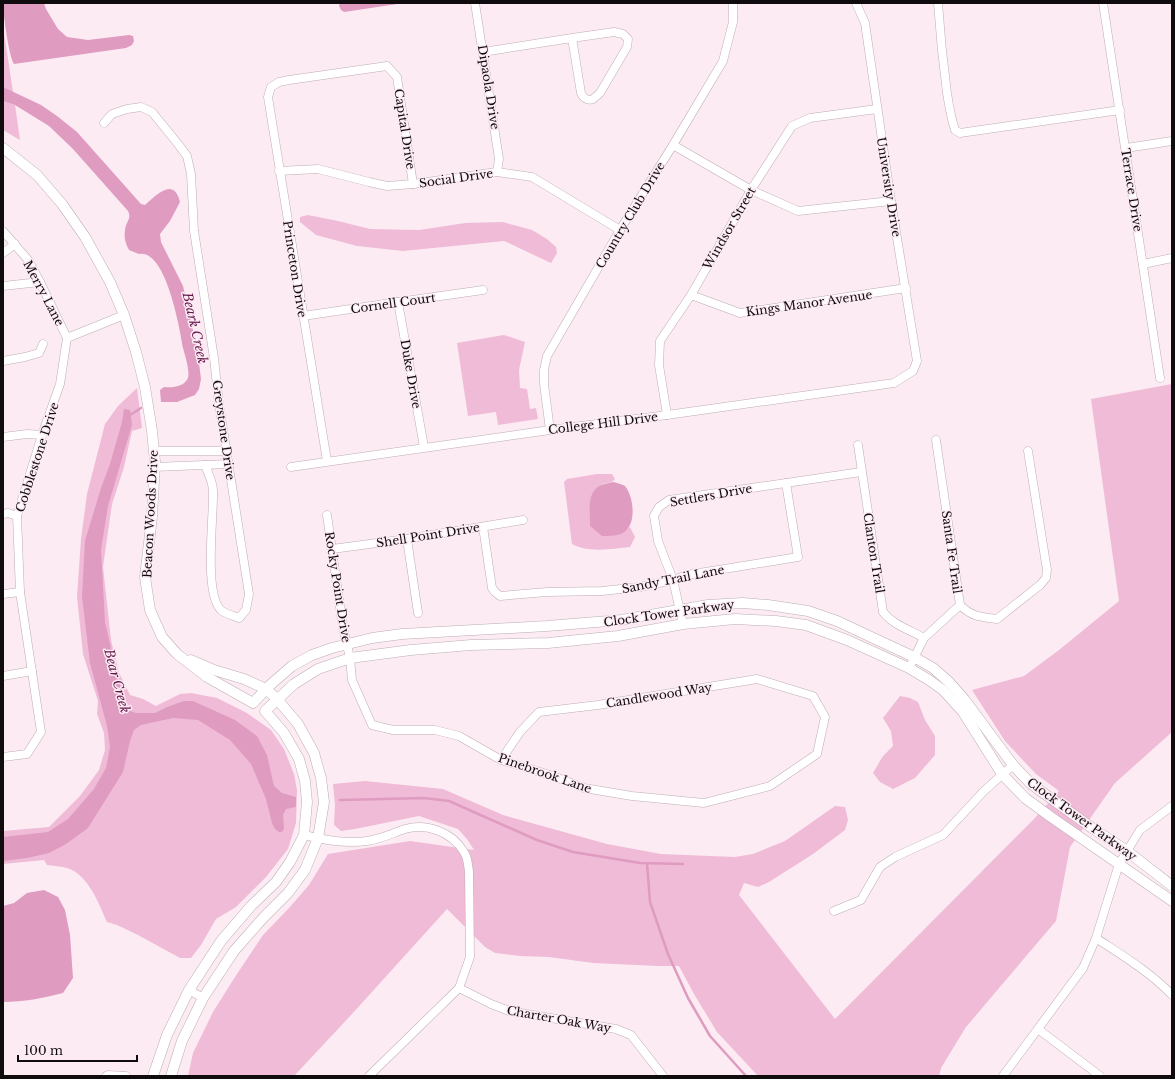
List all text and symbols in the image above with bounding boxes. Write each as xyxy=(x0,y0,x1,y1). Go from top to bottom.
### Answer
street label: Dipaola Drive xyxy=(475,44,503,131)
street label: Capital Drive xyxy=(391,88,419,170)
street label: University Drive xyxy=(874,136,904,238)
street label: Terrace Drive xyxy=(1118,147,1146,233)
street label: Country Club Drive xyxy=(592,159,668,271)
street label: Social Drive xyxy=(418,165,494,191)
street label: Windsor Street xyxy=(699,184,759,273)
street label: Princeton Drive xyxy=(280,219,310,319)
street label: Merry Lane xyxy=(20,258,68,329)
street label: Kings Manor Avenue xyxy=(745,287,873,319)
water label: Beark Creek xyxy=(178,290,212,366)
street label: Cornell Court xyxy=(350,290,437,316)
street label: Duke Drive xyxy=(398,338,425,410)
street label: Greystone Drive xyxy=(210,379,238,481)
street label: Cobblestone Drive xyxy=(12,400,62,514)
street label: College Hill Drive xyxy=(547,409,659,437)
street label: Beacon Woods Drive xyxy=(139,449,161,578)
street label: Settlers Drive xyxy=(669,480,753,510)
street label: Santa Fe Trail xyxy=(939,509,965,595)
street label: Clanton Trail xyxy=(860,512,888,594)
street label: Shell Point Drive xyxy=(375,519,481,551)
street label: Rocky Point Drive xyxy=(322,530,354,644)
street label: Sandy Trail Lane xyxy=(620,562,726,596)
street label: Clock Tower Parkway xyxy=(603,596,736,630)
water label: Bear Creek xyxy=(100,646,134,715)
street label: Candlewood Way xyxy=(605,679,713,711)
street label: Pinebrook Lane xyxy=(496,750,594,796)
street label: Clock Tower Parkway xyxy=(1024,774,1140,864)
street label: Charter Oak Way xyxy=(506,1002,613,1036)
scale bar xyxy=(18,1037,137,1063)
text: 100 m xyxy=(24,1043,63,1058)

